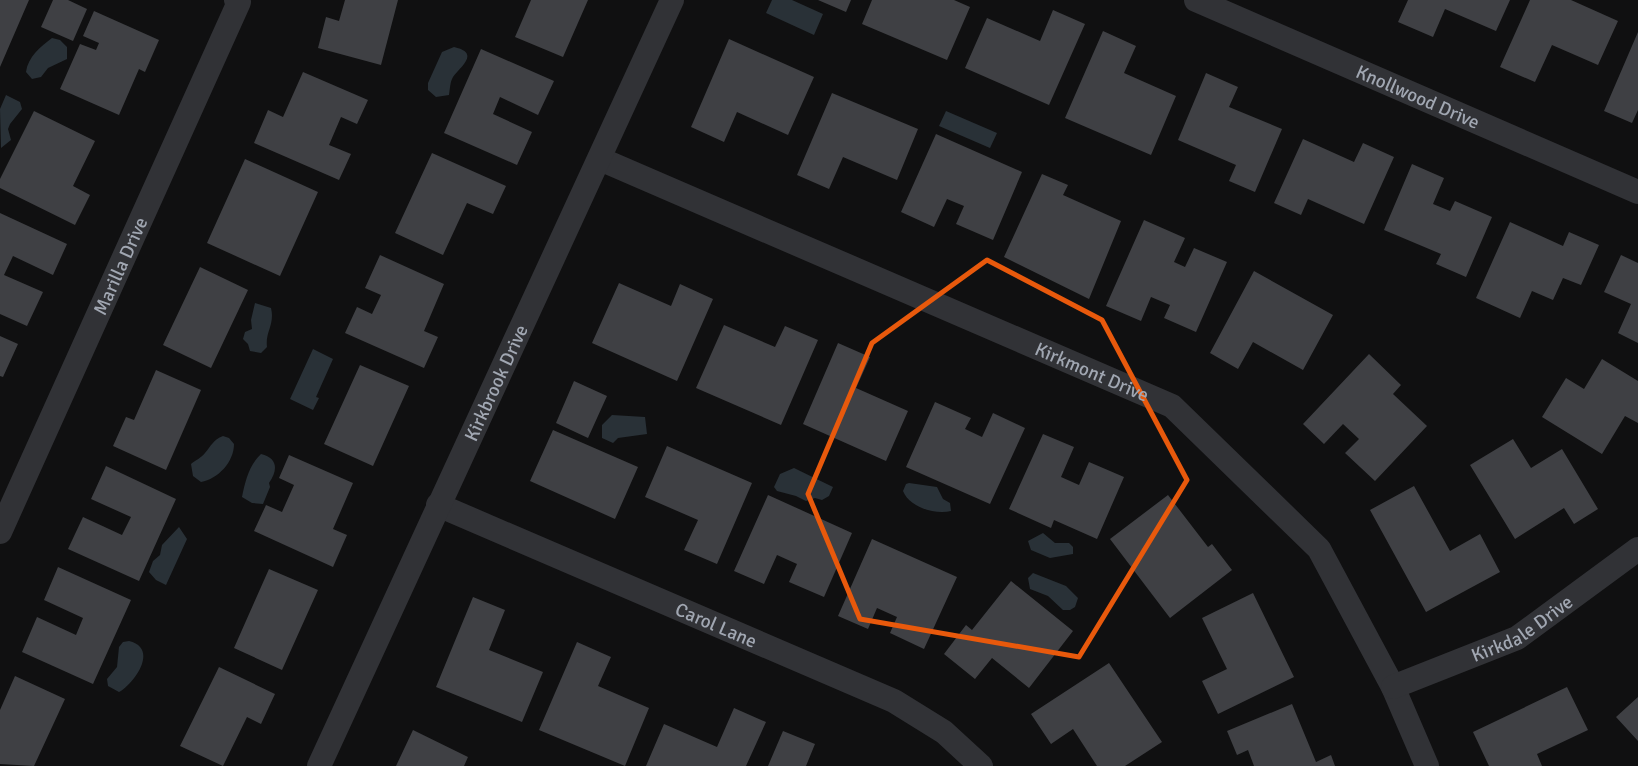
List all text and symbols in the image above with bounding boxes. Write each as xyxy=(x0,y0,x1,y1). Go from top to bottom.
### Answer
street label: Knollwood Drive xyxy=(1352,60,1483,135)
street label: Marilla Drive xyxy=(88,214,153,319)
street label: Kirkbrook Drive xyxy=(459,321,534,445)
street label: Kirkmont Drive xyxy=(1031,337,1152,408)
street label: Kirkdale Drive xyxy=(1468,590,1578,668)
street label: Carol Lane xyxy=(671,597,760,654)

